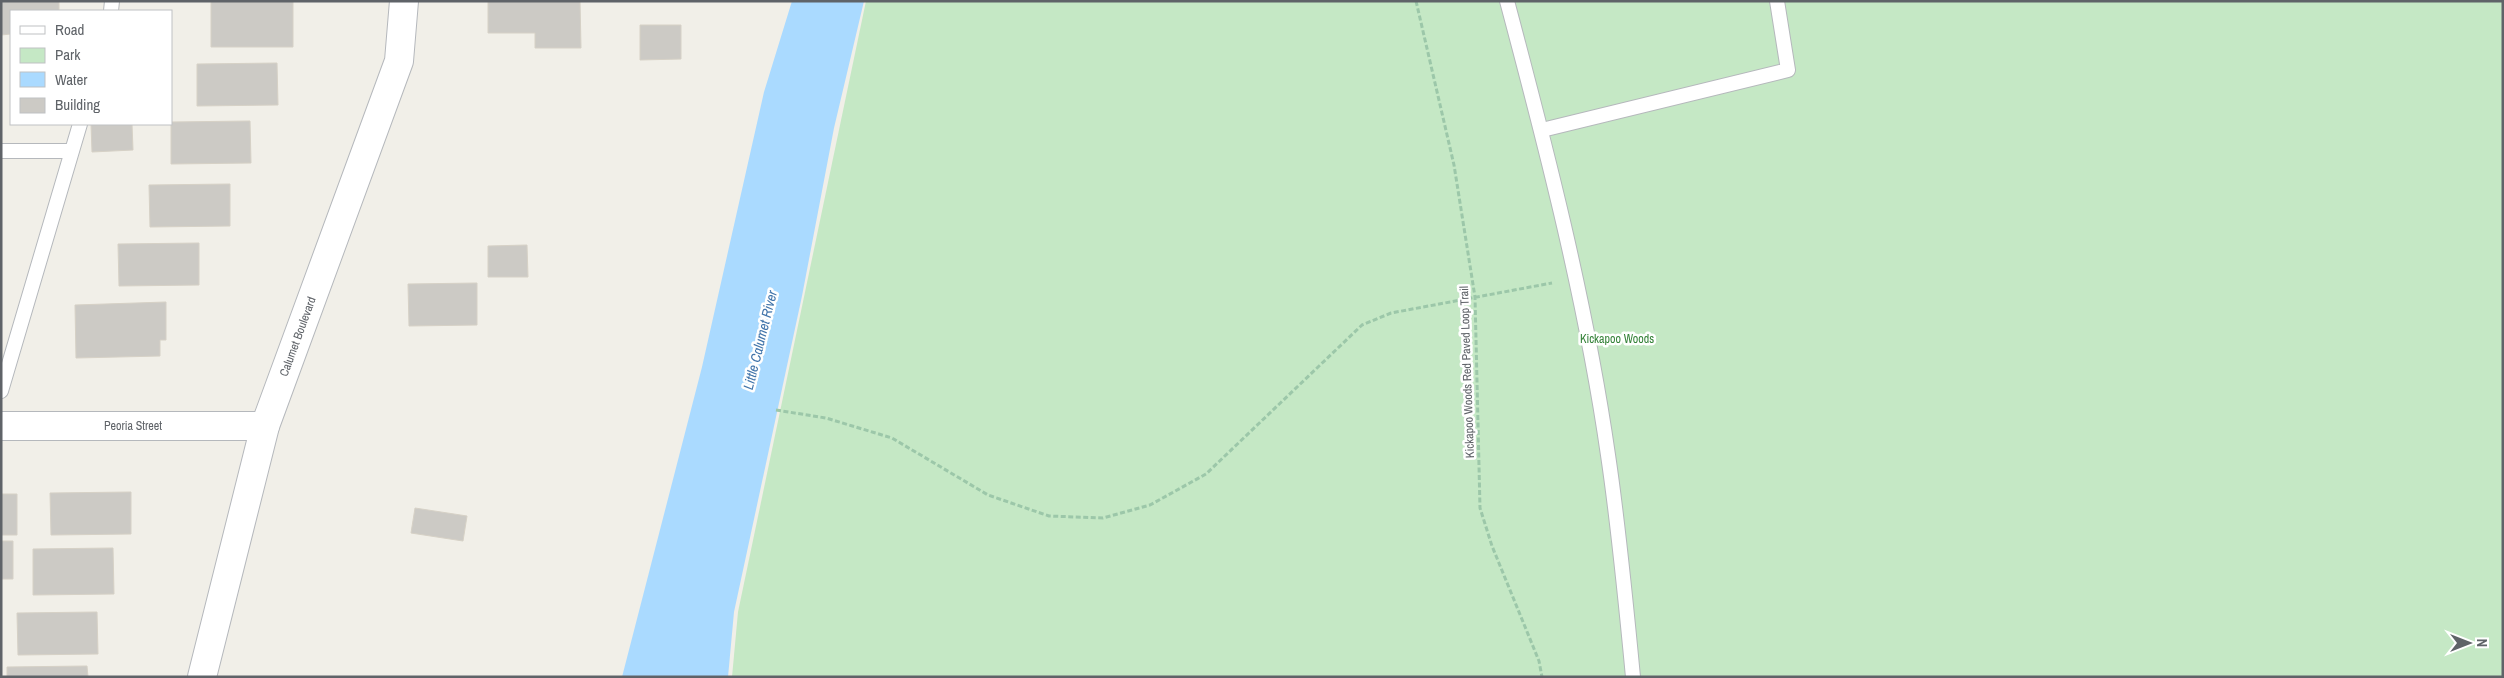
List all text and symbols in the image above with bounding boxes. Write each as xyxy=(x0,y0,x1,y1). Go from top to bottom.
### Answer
legend xyxy=(10,10,172,125)
text: Road xyxy=(55,19,84,40)
text: Park xyxy=(55,44,81,65)
text: Water xyxy=(55,69,87,90)
text: Building xyxy=(55,94,100,115)
street label: Kickapoo Woods Red Paved Loop Trail xyxy=(1456,286,1478,458)
water label: Little Calumet River xyxy=(739,287,781,391)
street label: Calumet Boulevard xyxy=(276,295,320,379)
park label: Kickapoo Woods xyxy=(1580,331,1654,347)
street label: Peoria Street xyxy=(104,418,162,434)
north arrow xyxy=(2444,618,2494,668)
text: N xyxy=(2473,639,2491,647)

